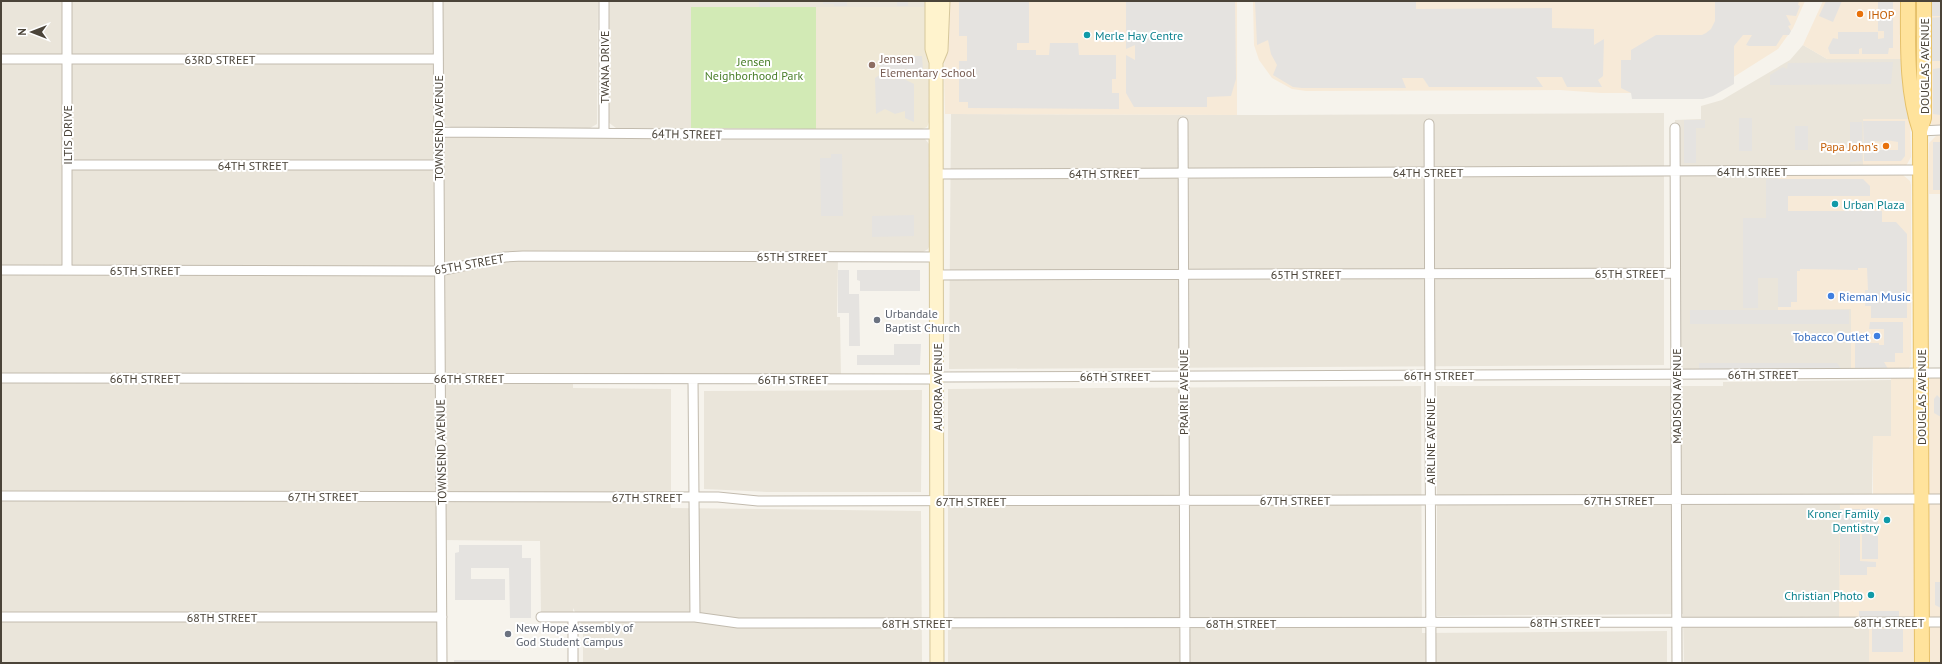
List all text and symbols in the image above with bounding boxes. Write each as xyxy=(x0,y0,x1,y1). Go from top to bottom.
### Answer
place label: IHOP xyxy=(1868,7,1895,22)
marker: IHOP xyxy=(1855,9,1865,19)
north arrow xyxy=(12,12,52,52)
street label: DOUGLAS AVENUE xyxy=(1917,18,1932,114)
text: N xyxy=(15,28,29,36)
place label: Merle Hay Centre xyxy=(1095,28,1183,43)
marker: Merle Hay Centre xyxy=(1082,30,1092,40)
street label: TWANA DRIVE xyxy=(597,31,612,103)
place label: Jensen Elementary School xyxy=(879,51,976,80)
street label: 63RD STREET xyxy=(185,52,256,67)
park label: Jensen Neighborhood Park xyxy=(705,54,804,83)
marker: Jensen Elementary School xyxy=(867,60,877,70)
street label: TOWNSEND AVENUE xyxy=(431,75,446,181)
street label: ILTIS DRIVE xyxy=(60,105,75,165)
street label: 64TH STREET xyxy=(652,126,723,142)
place label: Papa John's xyxy=(1820,139,1878,154)
marker: Papa John's xyxy=(1881,141,1891,151)
street label: 64TH STREET xyxy=(218,158,289,173)
street label: 64TH STREET xyxy=(1717,164,1788,179)
street label: 64TH STREET xyxy=(1393,165,1464,180)
street label: 64TH STREET xyxy=(1069,166,1140,181)
place label: Urban Plaza xyxy=(1843,197,1905,212)
marker: Urban Plaza xyxy=(1830,199,1840,209)
street label: 65TH STREET xyxy=(757,249,828,264)
street label: 65TH STREET xyxy=(433,250,505,278)
street label: 65TH STREET xyxy=(110,263,181,278)
street label: 65TH STREET xyxy=(1595,266,1666,281)
street label: 65TH STREET xyxy=(1271,267,1342,282)
place label: Rieman Music xyxy=(1839,289,1911,304)
marker: Rieman Music xyxy=(1826,291,1836,301)
place label: Urbandale Baptist Church xyxy=(885,306,960,335)
marker: Urbandale Baptist Church xyxy=(872,315,882,325)
place label: Tobacco Outlet xyxy=(1793,329,1869,344)
marker: Tobacco Outlet xyxy=(1872,331,1882,341)
street label: AURORA AVENUE xyxy=(930,343,945,431)
street label: MADISON AVENUE xyxy=(1669,348,1684,444)
street label: PRAIRIE AVENUE xyxy=(1176,349,1191,435)
street label: DOUGLAS AVENUE xyxy=(1914,349,1929,445)
street label: 66TH STREET xyxy=(1728,367,1799,382)
street label: 66TH STREET xyxy=(1404,368,1475,383)
street label: 66TH STREET xyxy=(1080,369,1151,384)
street label: 66TH STREET xyxy=(110,371,181,386)
street label: 66TH STREET xyxy=(434,371,505,386)
street label: 66TH STREET xyxy=(758,372,829,387)
street label: AIRLINE AVENUE xyxy=(1423,398,1438,484)
street label: TOWNSEND AVENUE xyxy=(433,399,449,505)
street label: 67TH STREET xyxy=(288,489,359,504)
street label: 67TH STREET xyxy=(612,490,683,505)
street label: 67TH STREET xyxy=(1260,493,1331,508)
street label: 67TH STREET xyxy=(1584,493,1655,508)
street label: 67TH STREET xyxy=(936,494,1007,509)
place label: Kroner Family Dentistry xyxy=(1807,506,1879,535)
marker: Kroner Family Dentistry xyxy=(1882,515,1892,525)
place label: Christian Photo xyxy=(1784,588,1863,603)
marker: Christian Photo xyxy=(1866,590,1876,600)
street label: 68TH STREET xyxy=(187,610,258,625)
street label: 68TH STREET xyxy=(1530,615,1601,630)
street label: 68TH STREET xyxy=(1854,615,1925,630)
street label: 68TH STREET xyxy=(882,616,953,631)
street label: 68TH STREET xyxy=(1206,616,1277,631)
place label: New Hope Assembly of God Student Campus xyxy=(516,620,634,649)
marker: New Hope Assembly of God Student Campus xyxy=(503,629,513,639)

